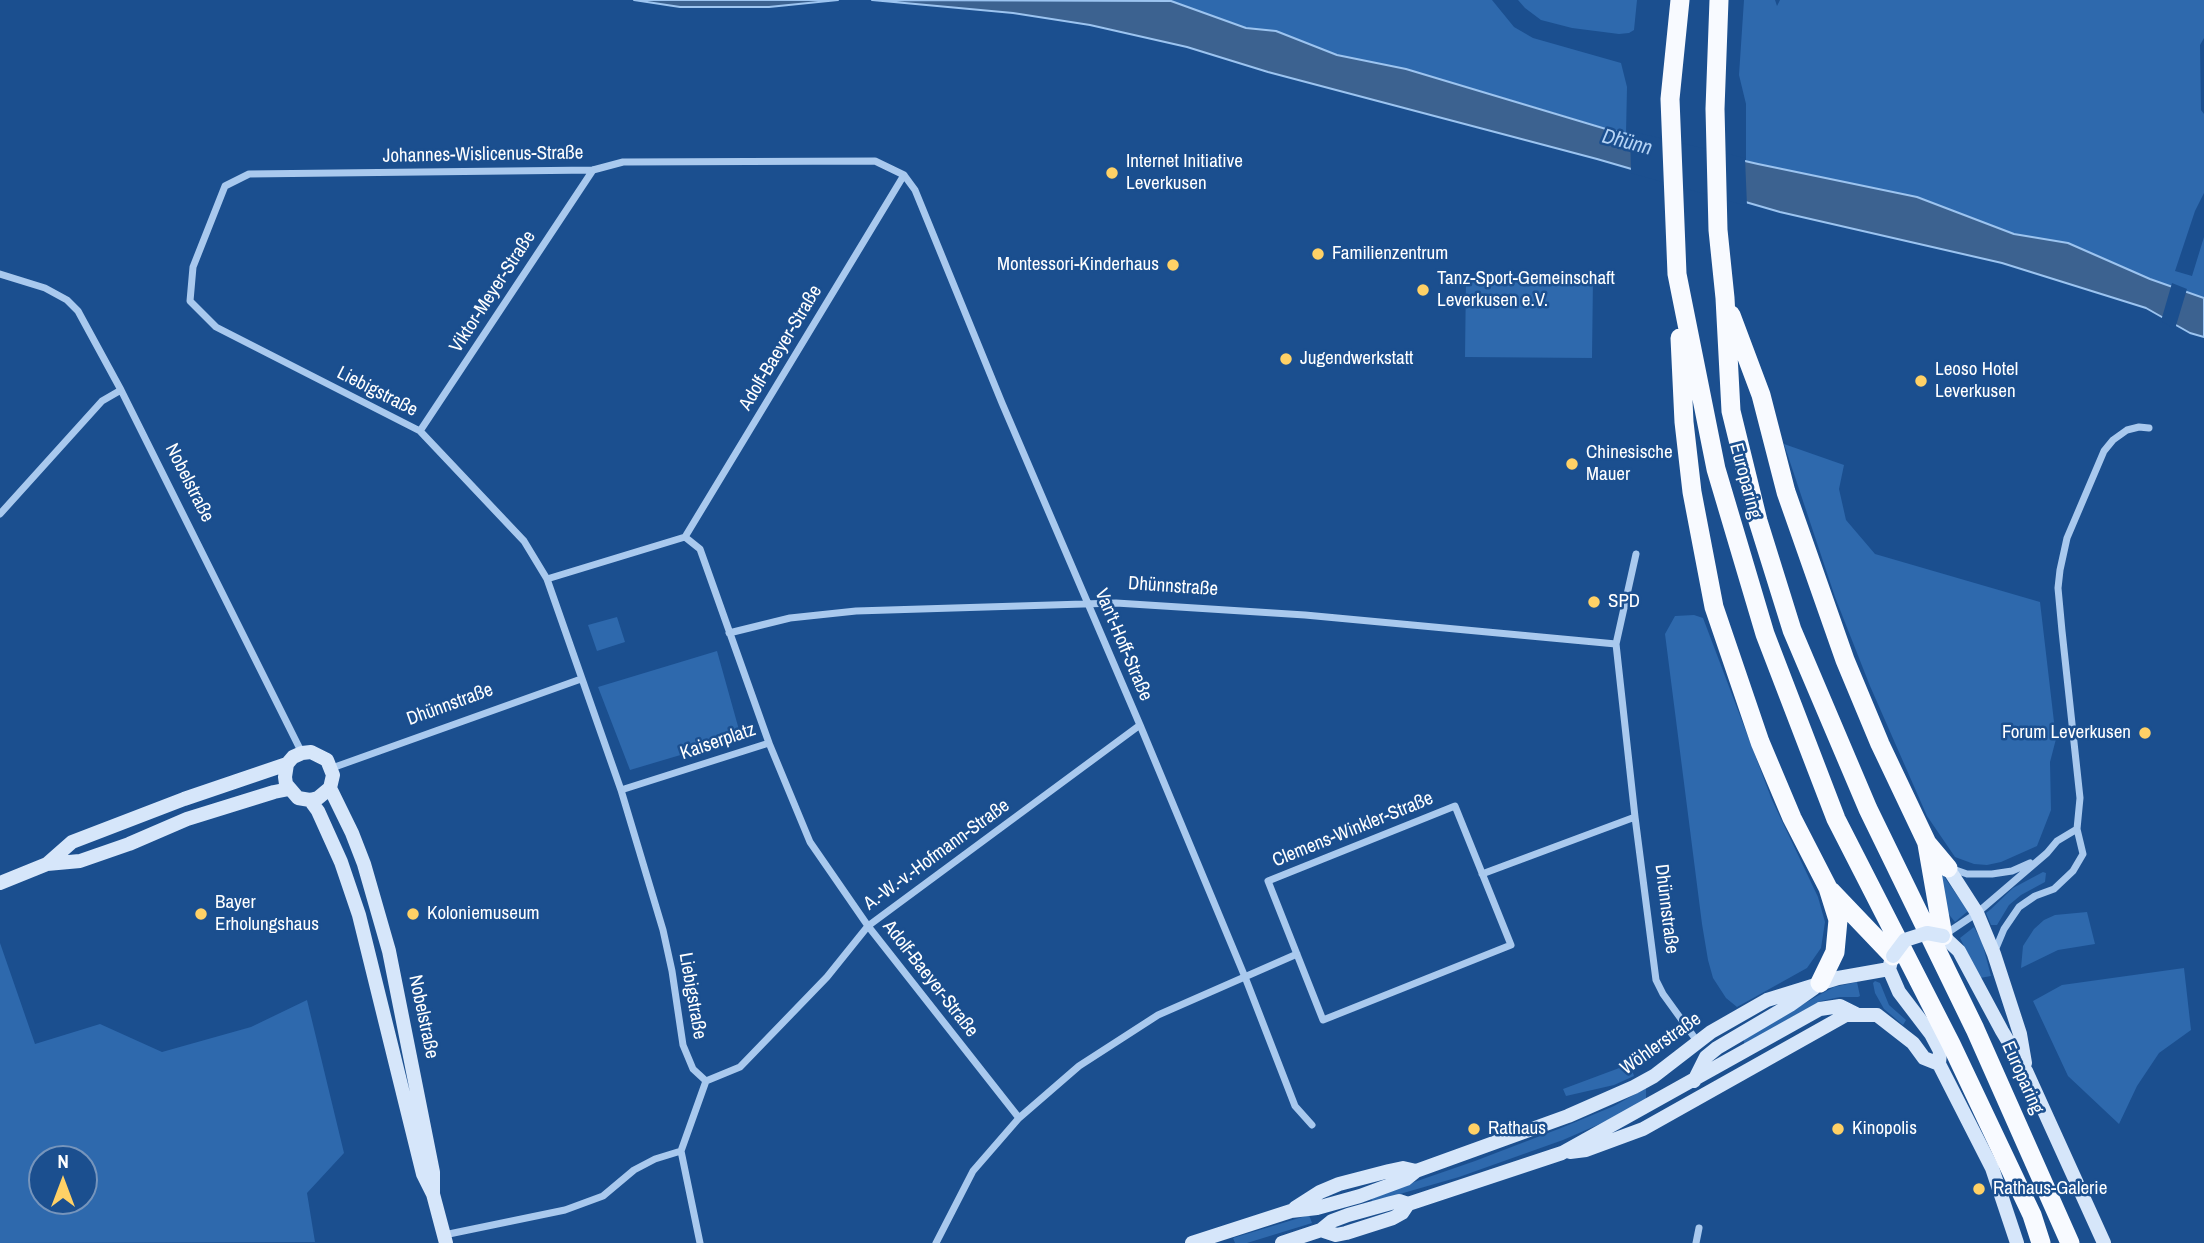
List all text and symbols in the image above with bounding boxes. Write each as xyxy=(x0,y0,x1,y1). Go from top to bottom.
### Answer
water label: Dhünn xyxy=(1599,124,1655,162)
street label: Johannes-Wislicenus-Straße xyxy=(382,142,584,168)
place label: Internet Initiative Leverkusen xyxy=(1126,151,1243,195)
marker: Internet Initiative Leverkusen xyxy=(1104,165,1120,181)
street label: Viktor-Meyer-Straße xyxy=(445,227,541,357)
place label: Familienzentrum xyxy=(1332,243,1448,265)
marker: Familienzentrum xyxy=(1310,246,1326,262)
place label: Montessori-Kinderhaus xyxy=(997,254,1159,276)
marker: Montessori-Kinderhaus xyxy=(1165,257,1181,273)
place label: Tanz-Sport-Gemeinschaft Leverkusen e.V. xyxy=(1437,268,1615,312)
street label: Adolf-Baeyer-Straße xyxy=(735,281,827,415)
marker: Tanz-Sport-Gemeinschaft Leverkusen e.V. xyxy=(1415,282,1431,298)
place label: Jugendwerkstatt xyxy=(1300,348,1413,370)
marker: Jugendwerkstatt xyxy=(1278,351,1294,367)
place label: Leoso Hotel Leverkusen xyxy=(1935,359,2018,403)
street label: Liebigstraße xyxy=(333,362,421,422)
marker: Leoso Hotel Leverkusen xyxy=(1913,373,1929,389)
street label: Nobelstraße xyxy=(160,440,218,526)
street label: Europaring xyxy=(1724,441,1766,521)
place label: Chinesische Mauer xyxy=(1586,442,1673,486)
marker: Chinesische Mauer xyxy=(1564,456,1580,472)
street label: Dhünnstraße xyxy=(1127,572,1219,602)
street label: Van't-Hoff-Straße xyxy=(1089,586,1157,704)
place label: SPD xyxy=(1608,591,1640,613)
marker: SPD xyxy=(1586,594,1602,610)
street label: Dhünnstraße xyxy=(404,679,496,731)
street label: Kaiserplatz xyxy=(677,719,759,765)
place label: Forum Leverkusen xyxy=(2002,722,2131,744)
marker: Forum Leverkusen xyxy=(2137,725,2153,741)
street label: Clemens-Winkler-Straße xyxy=(1269,787,1437,873)
street label: A.-W.-v.-Hofmann-Straße xyxy=(860,794,1014,916)
street label: Dhünnstraße xyxy=(1649,863,1683,955)
place label: Bayer Erholungshaus xyxy=(215,892,319,936)
place label: Koloniemuseum xyxy=(427,903,540,925)
marker: Bayer Erholungshaus xyxy=(193,906,209,922)
marker: Koloniemuseum xyxy=(405,906,421,922)
street label: Adolf-Baeyer-Straße xyxy=(877,916,983,1042)
street label: Liebigstraße xyxy=(673,951,711,1041)
street label: Nobelstraße xyxy=(403,973,443,1061)
street label: Wöhlerstraße xyxy=(1616,1008,1706,1080)
street label: Europaring xyxy=(1996,1038,2048,1118)
place label: Rathaus xyxy=(1488,1118,1546,1140)
place label: Kinopolis xyxy=(1852,1118,1917,1140)
marker: Rathaus xyxy=(1466,1121,1482,1137)
marker: Kinopolis xyxy=(1830,1121,1846,1137)
north arrow xyxy=(28,1145,98,1215)
text: N xyxy=(57,1148,69,1174)
place label: Rathaus-Galerie xyxy=(1993,1178,2107,1200)
marker: Rathaus-Galerie xyxy=(1971,1181,1987,1197)

